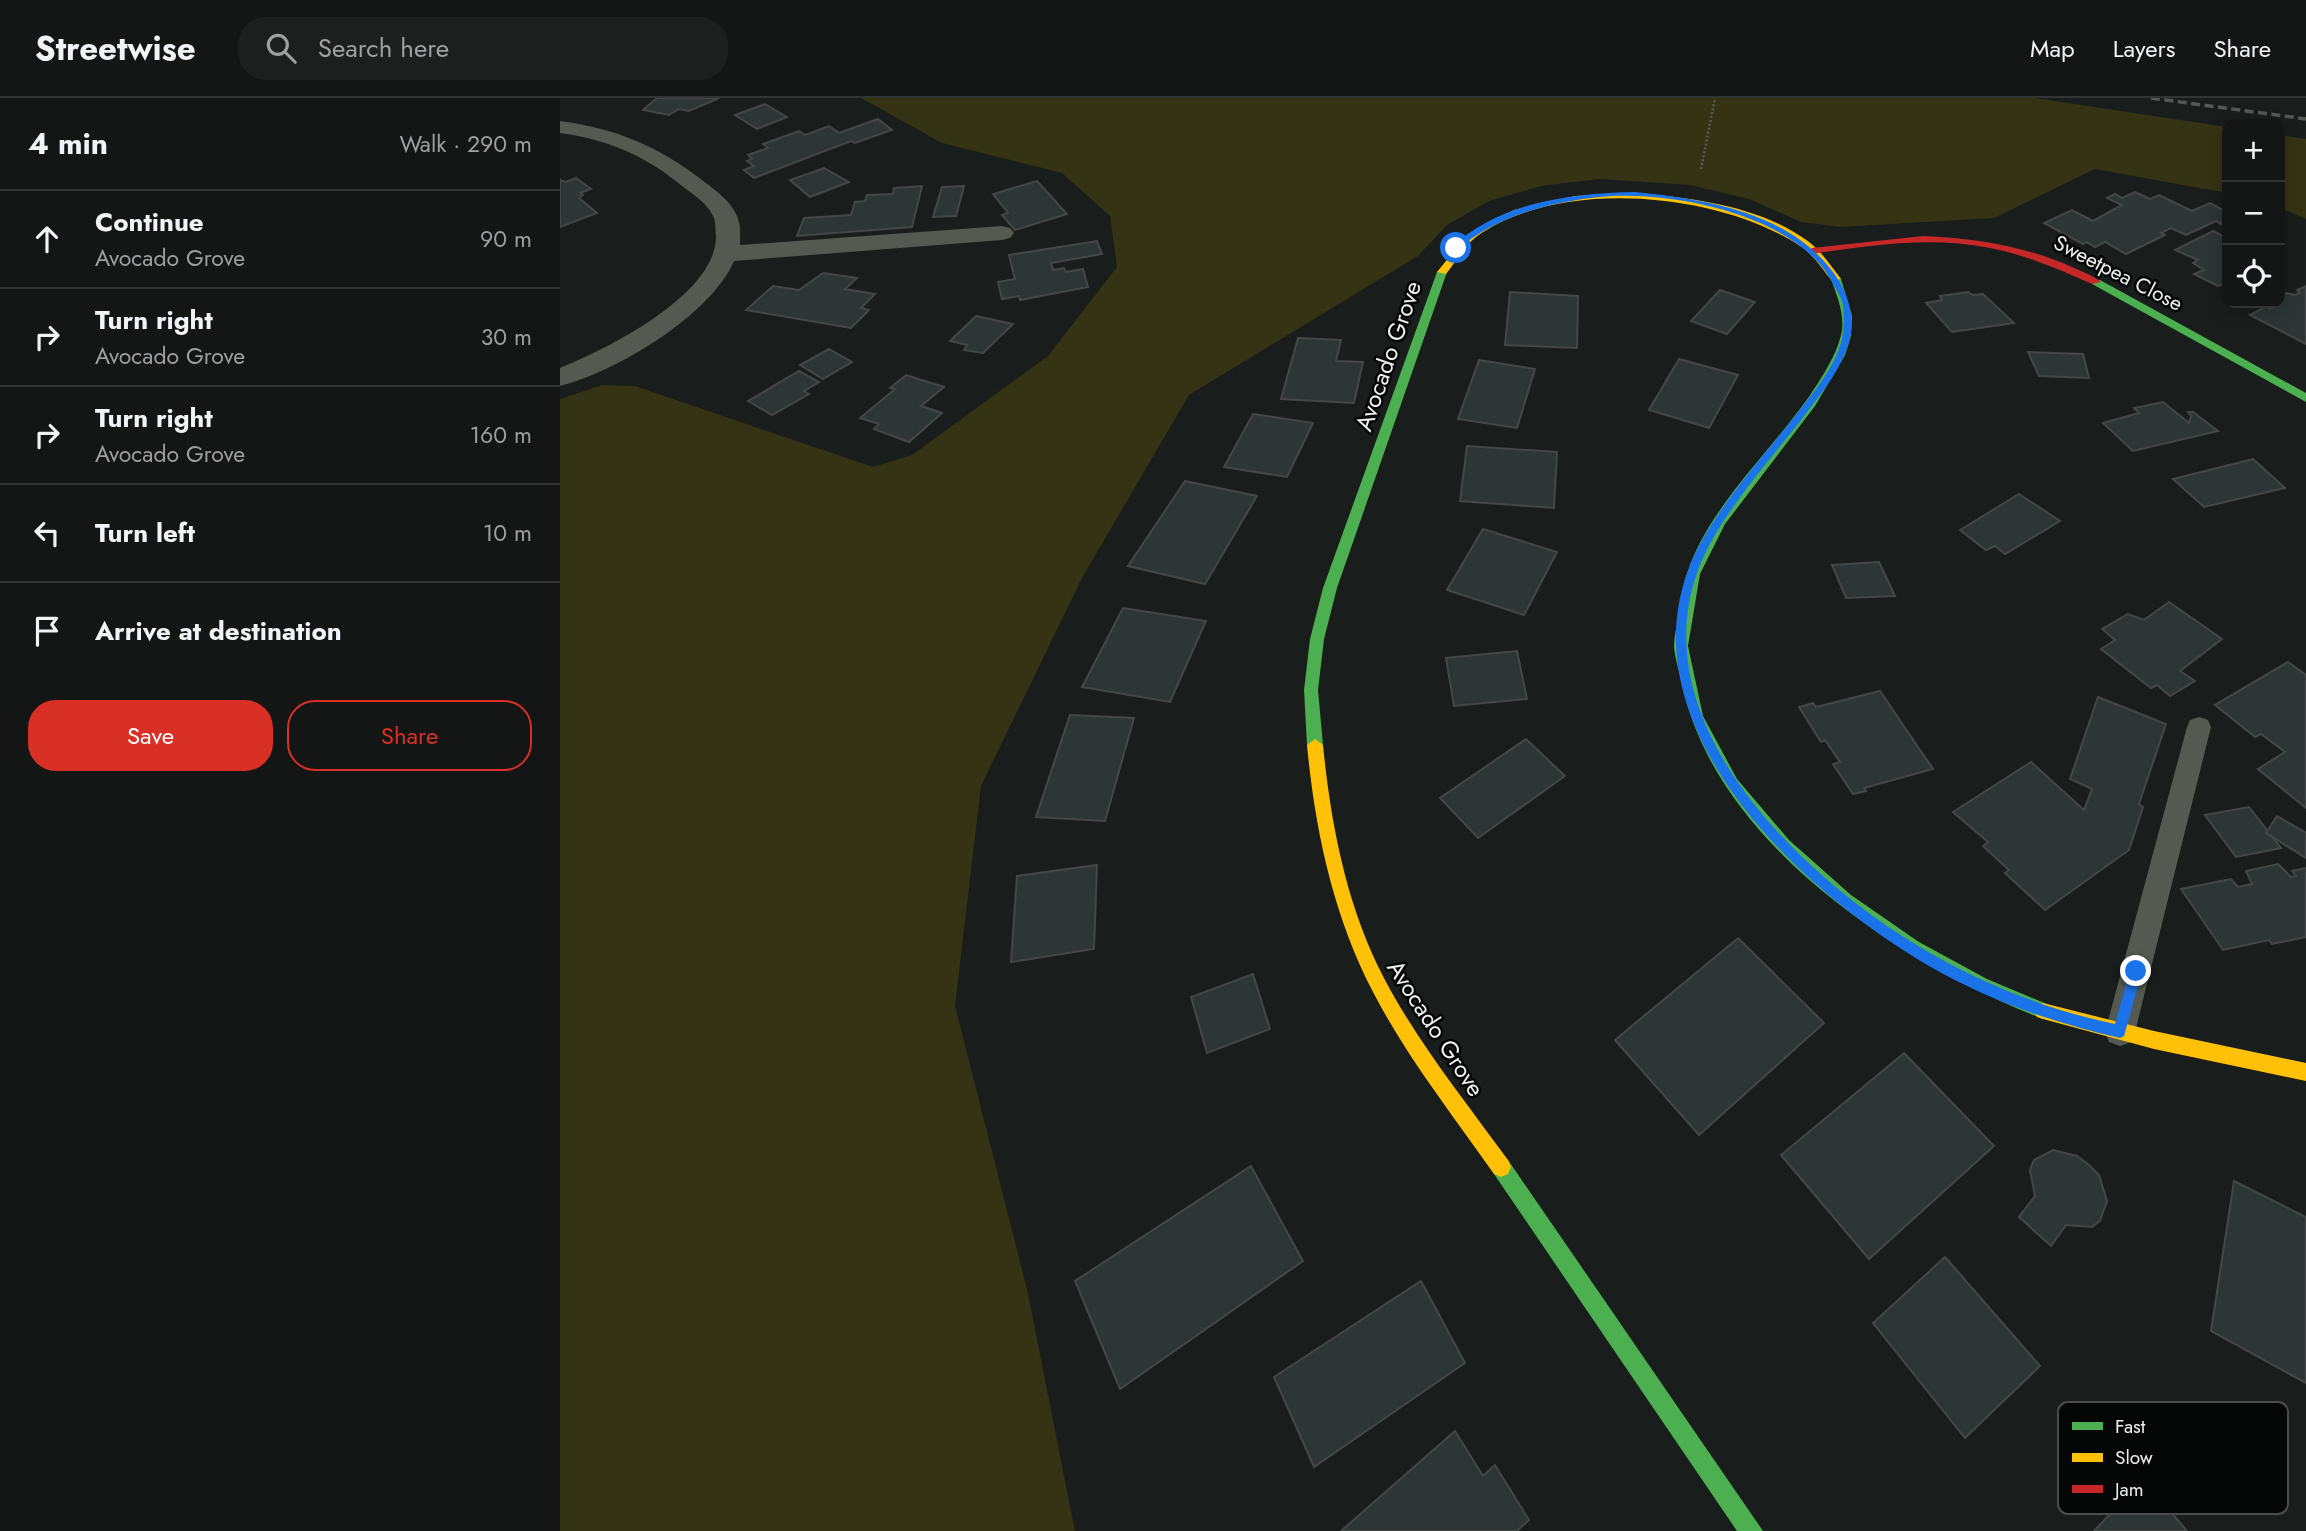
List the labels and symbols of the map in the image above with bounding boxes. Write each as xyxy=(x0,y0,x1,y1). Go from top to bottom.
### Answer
street label: Sweetpea Close xyxy=(2048,228,2188,319)
route start xyxy=(1440,232,1471,263)
street label: Avocado Grove xyxy=(1346,276,1430,436)
street label: Avocado Grove xyxy=(1379,953,1493,1103)
route end xyxy=(2120,955,2151,986)
legend xyxy=(2058,1402,2288,1514)
text: Fast xyxy=(2115,1413,2146,1440)
text: Slow xyxy=(2115,1444,2153,1471)
text: Jam xyxy=(2112,1476,2144,1503)

